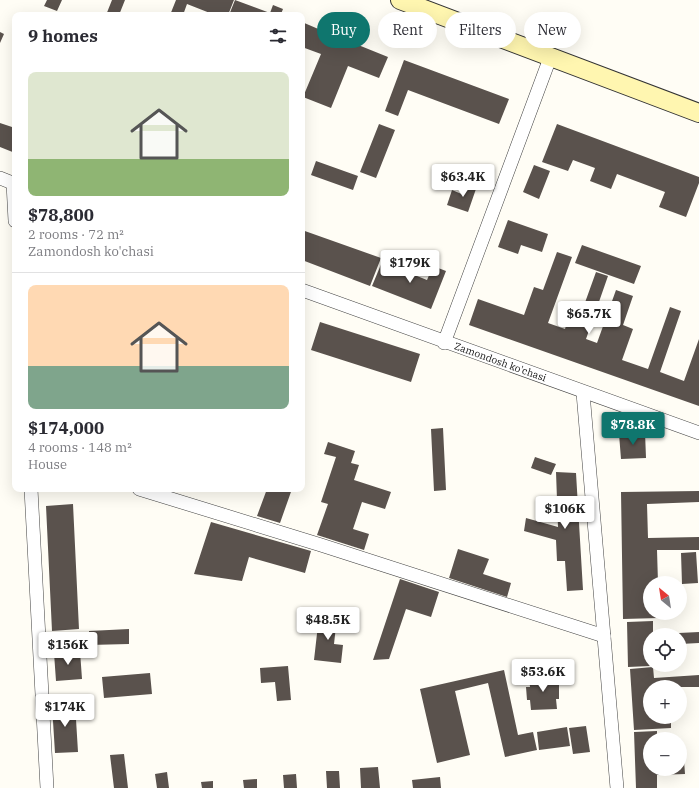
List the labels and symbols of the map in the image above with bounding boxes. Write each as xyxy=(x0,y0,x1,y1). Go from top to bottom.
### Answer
pin: $63.4K xyxy=(430,164,496,198)
pin: $179K xyxy=(382,250,438,284)
pin: $65.7K xyxy=(556,301,622,335)
street label: Zamondosh ko'chasi xyxy=(453,339,548,384)
pin: $78.8K xyxy=(600,412,666,446)
pin: $106K xyxy=(537,496,593,530)
north arrow xyxy=(643,576,687,620)
pin: $48.5K xyxy=(295,607,361,641)
pin: $156K xyxy=(40,632,96,666)
pin: $53.6K xyxy=(510,659,576,693)
pin: $174K xyxy=(37,694,93,728)

